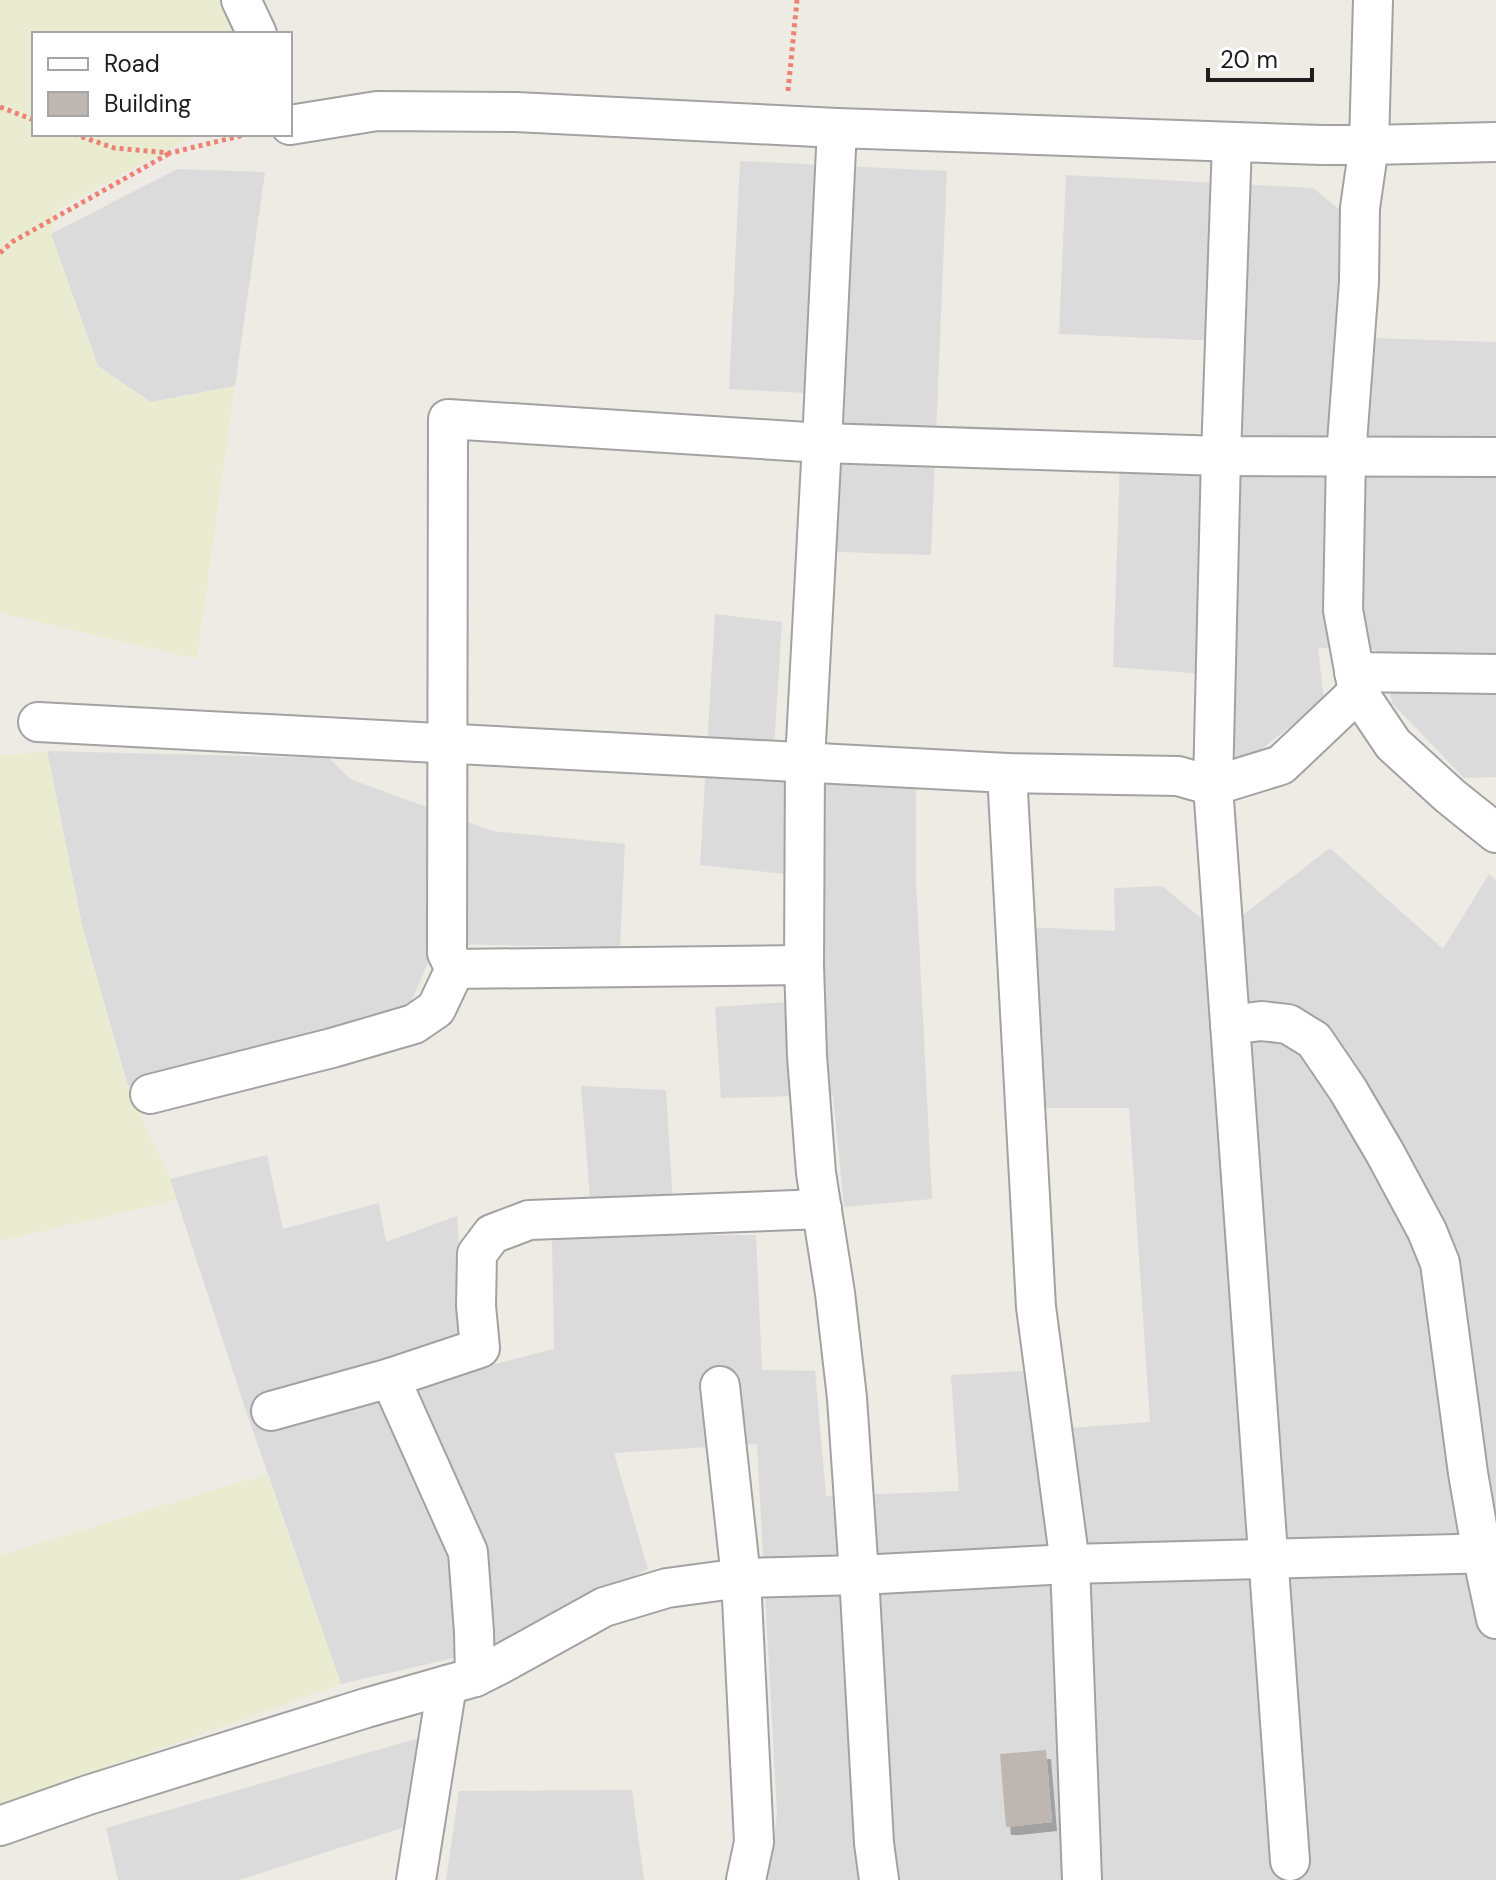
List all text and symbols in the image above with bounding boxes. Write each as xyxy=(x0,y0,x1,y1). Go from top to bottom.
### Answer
legend xyxy=(32,32,292,136)
scale bar xyxy=(1208,32,1312,82)
text: 20 m xyxy=(1220,44,1278,75)
text: Road xyxy=(104,48,160,79)
text: Building xyxy=(104,88,191,119)

